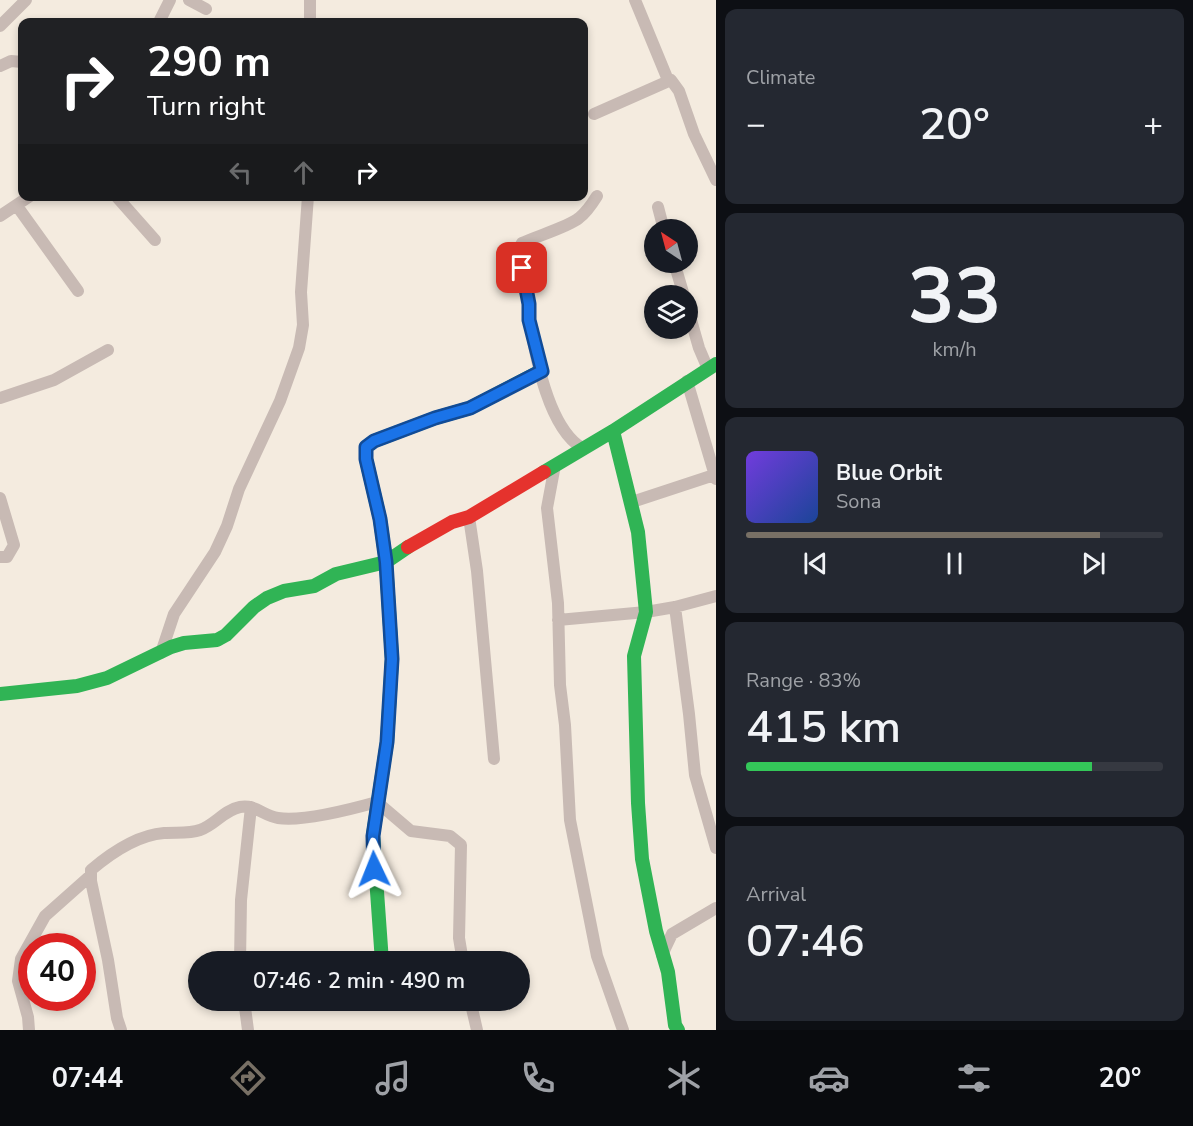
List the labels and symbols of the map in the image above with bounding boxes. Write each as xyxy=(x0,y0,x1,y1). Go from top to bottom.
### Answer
north arrow xyxy=(644,219,698,273)
pin xyxy=(496,242,547,293)
position arrow xyxy=(342,837,406,901)
speed limit sign: 40 xyxy=(18,933,96,1011)

